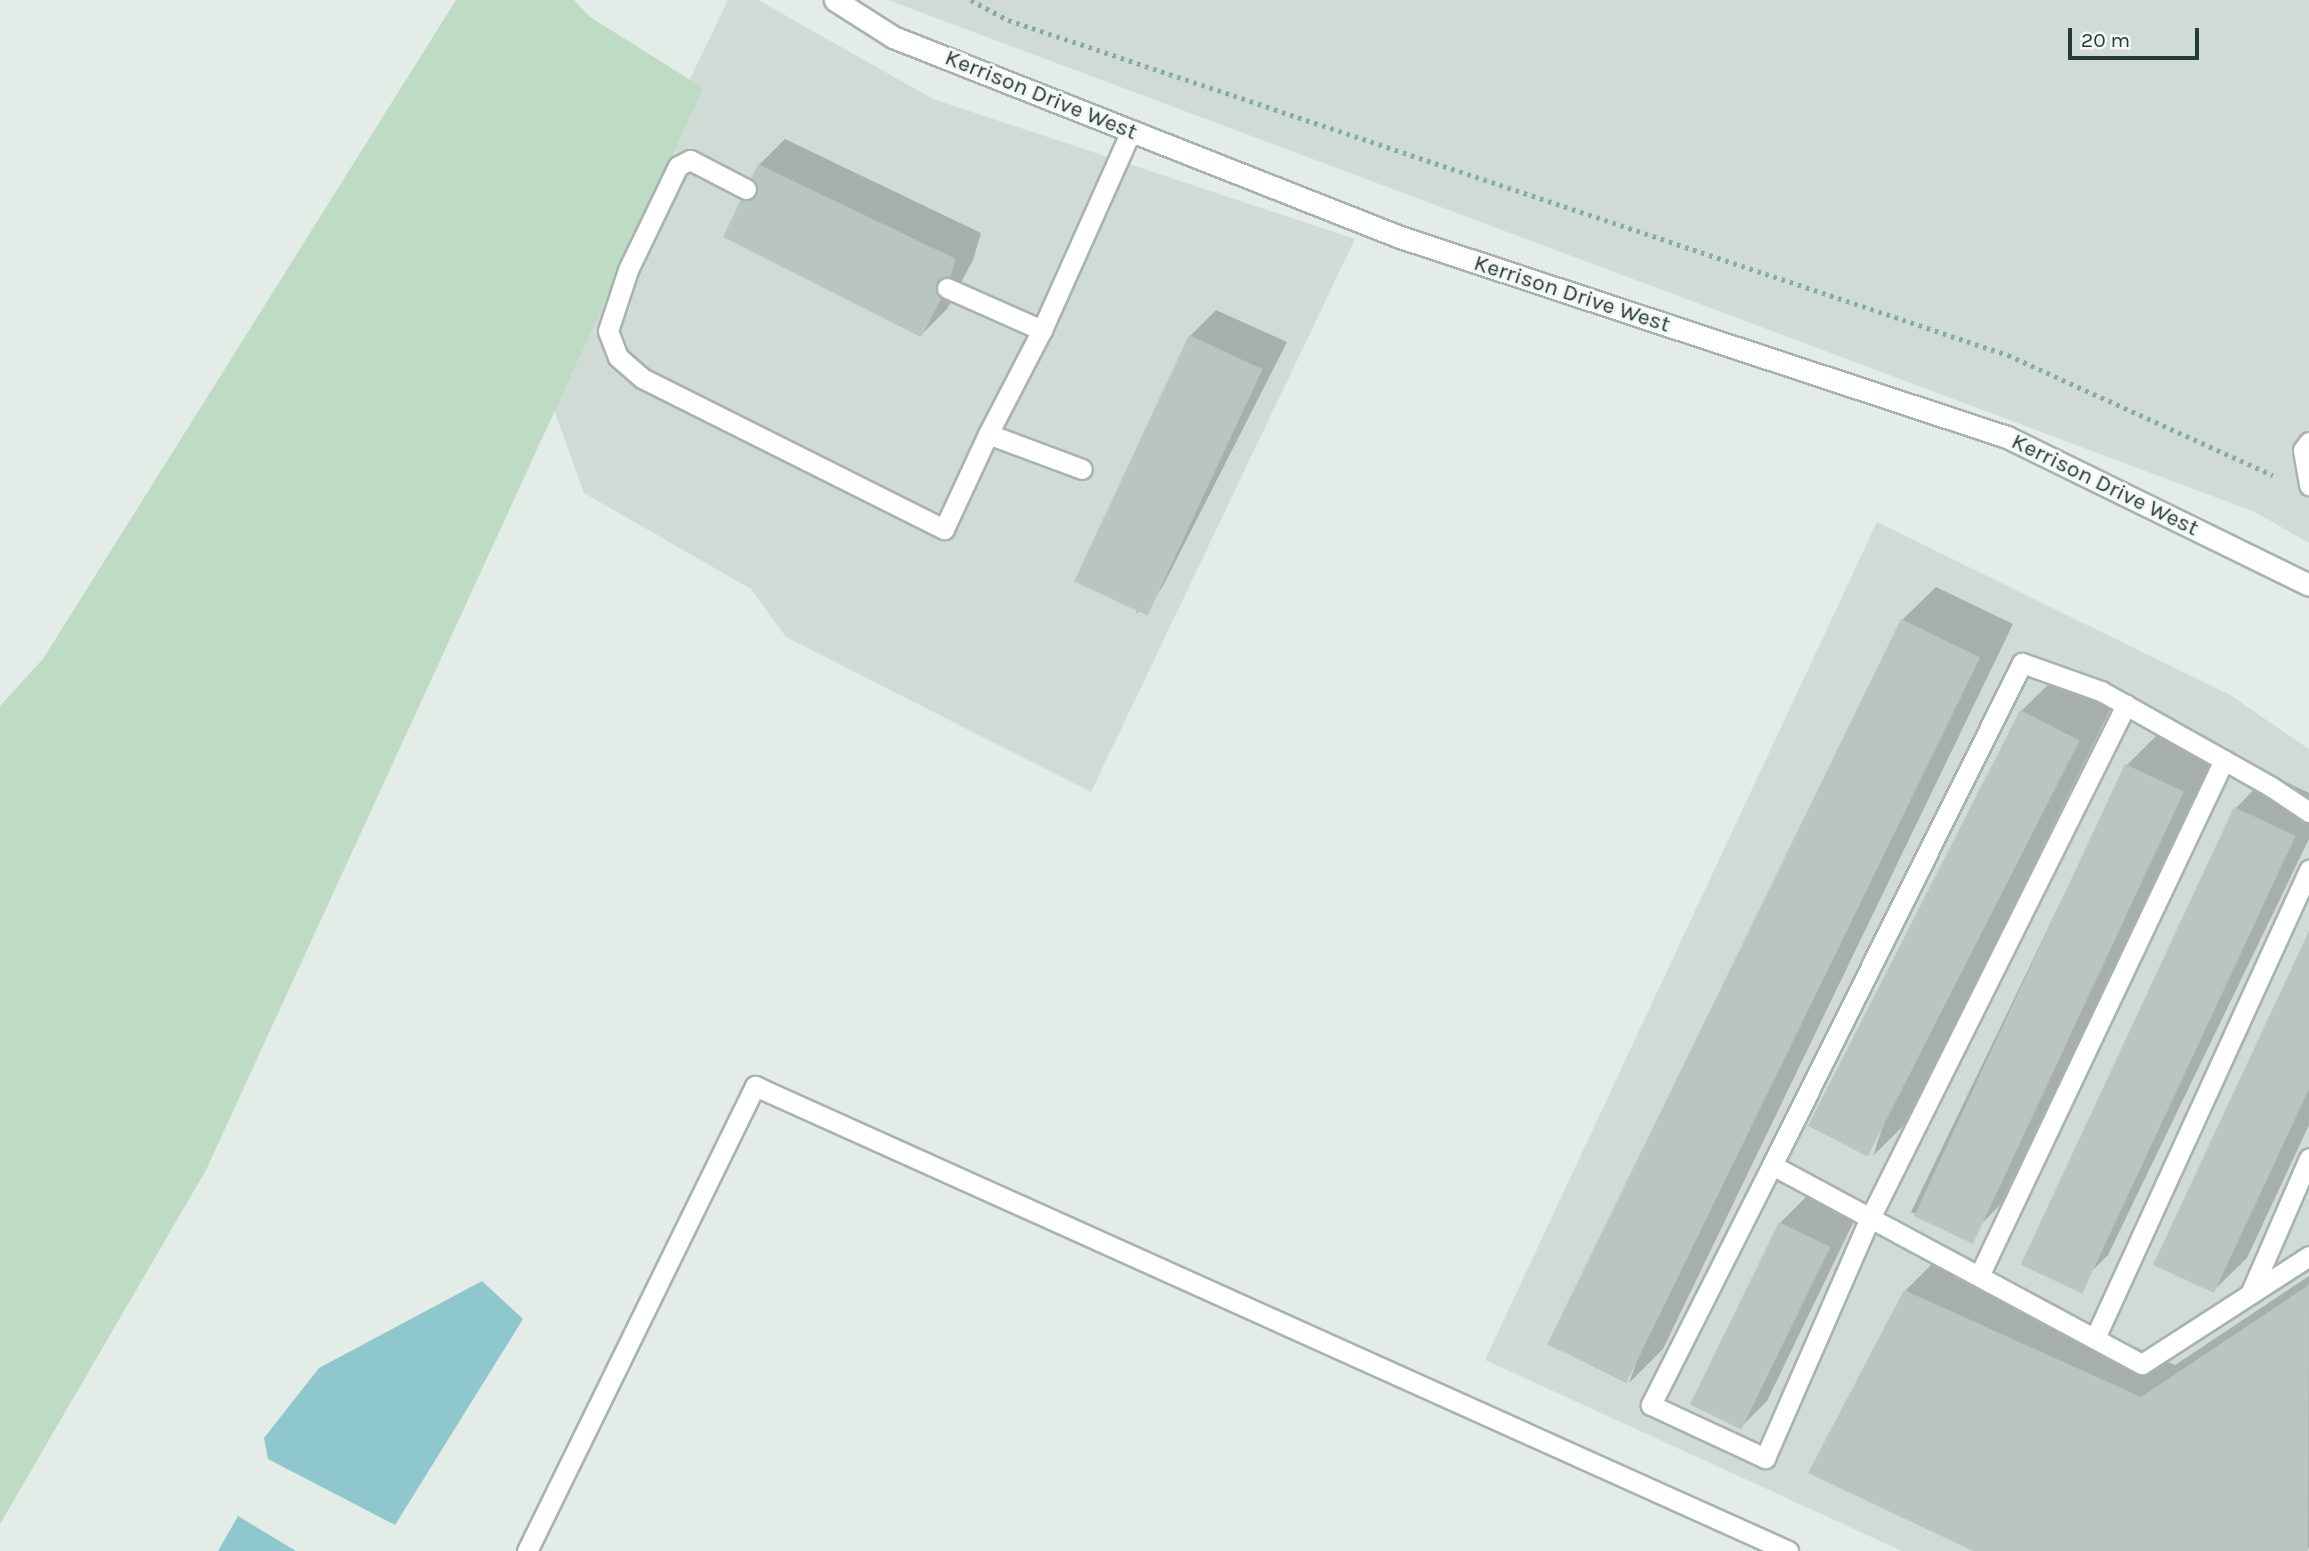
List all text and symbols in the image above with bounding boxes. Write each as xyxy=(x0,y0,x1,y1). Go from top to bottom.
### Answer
scale bar xyxy=(2071,14,2202,58)
text: 20 m xyxy=(2081,28,2130,52)
street label: Kerrison Drive West xyxy=(941,44,1141,146)
street label: Kerrison Drive West xyxy=(1470,249,1674,339)
street label: Kerrison Drive West xyxy=(2007,428,2203,542)

